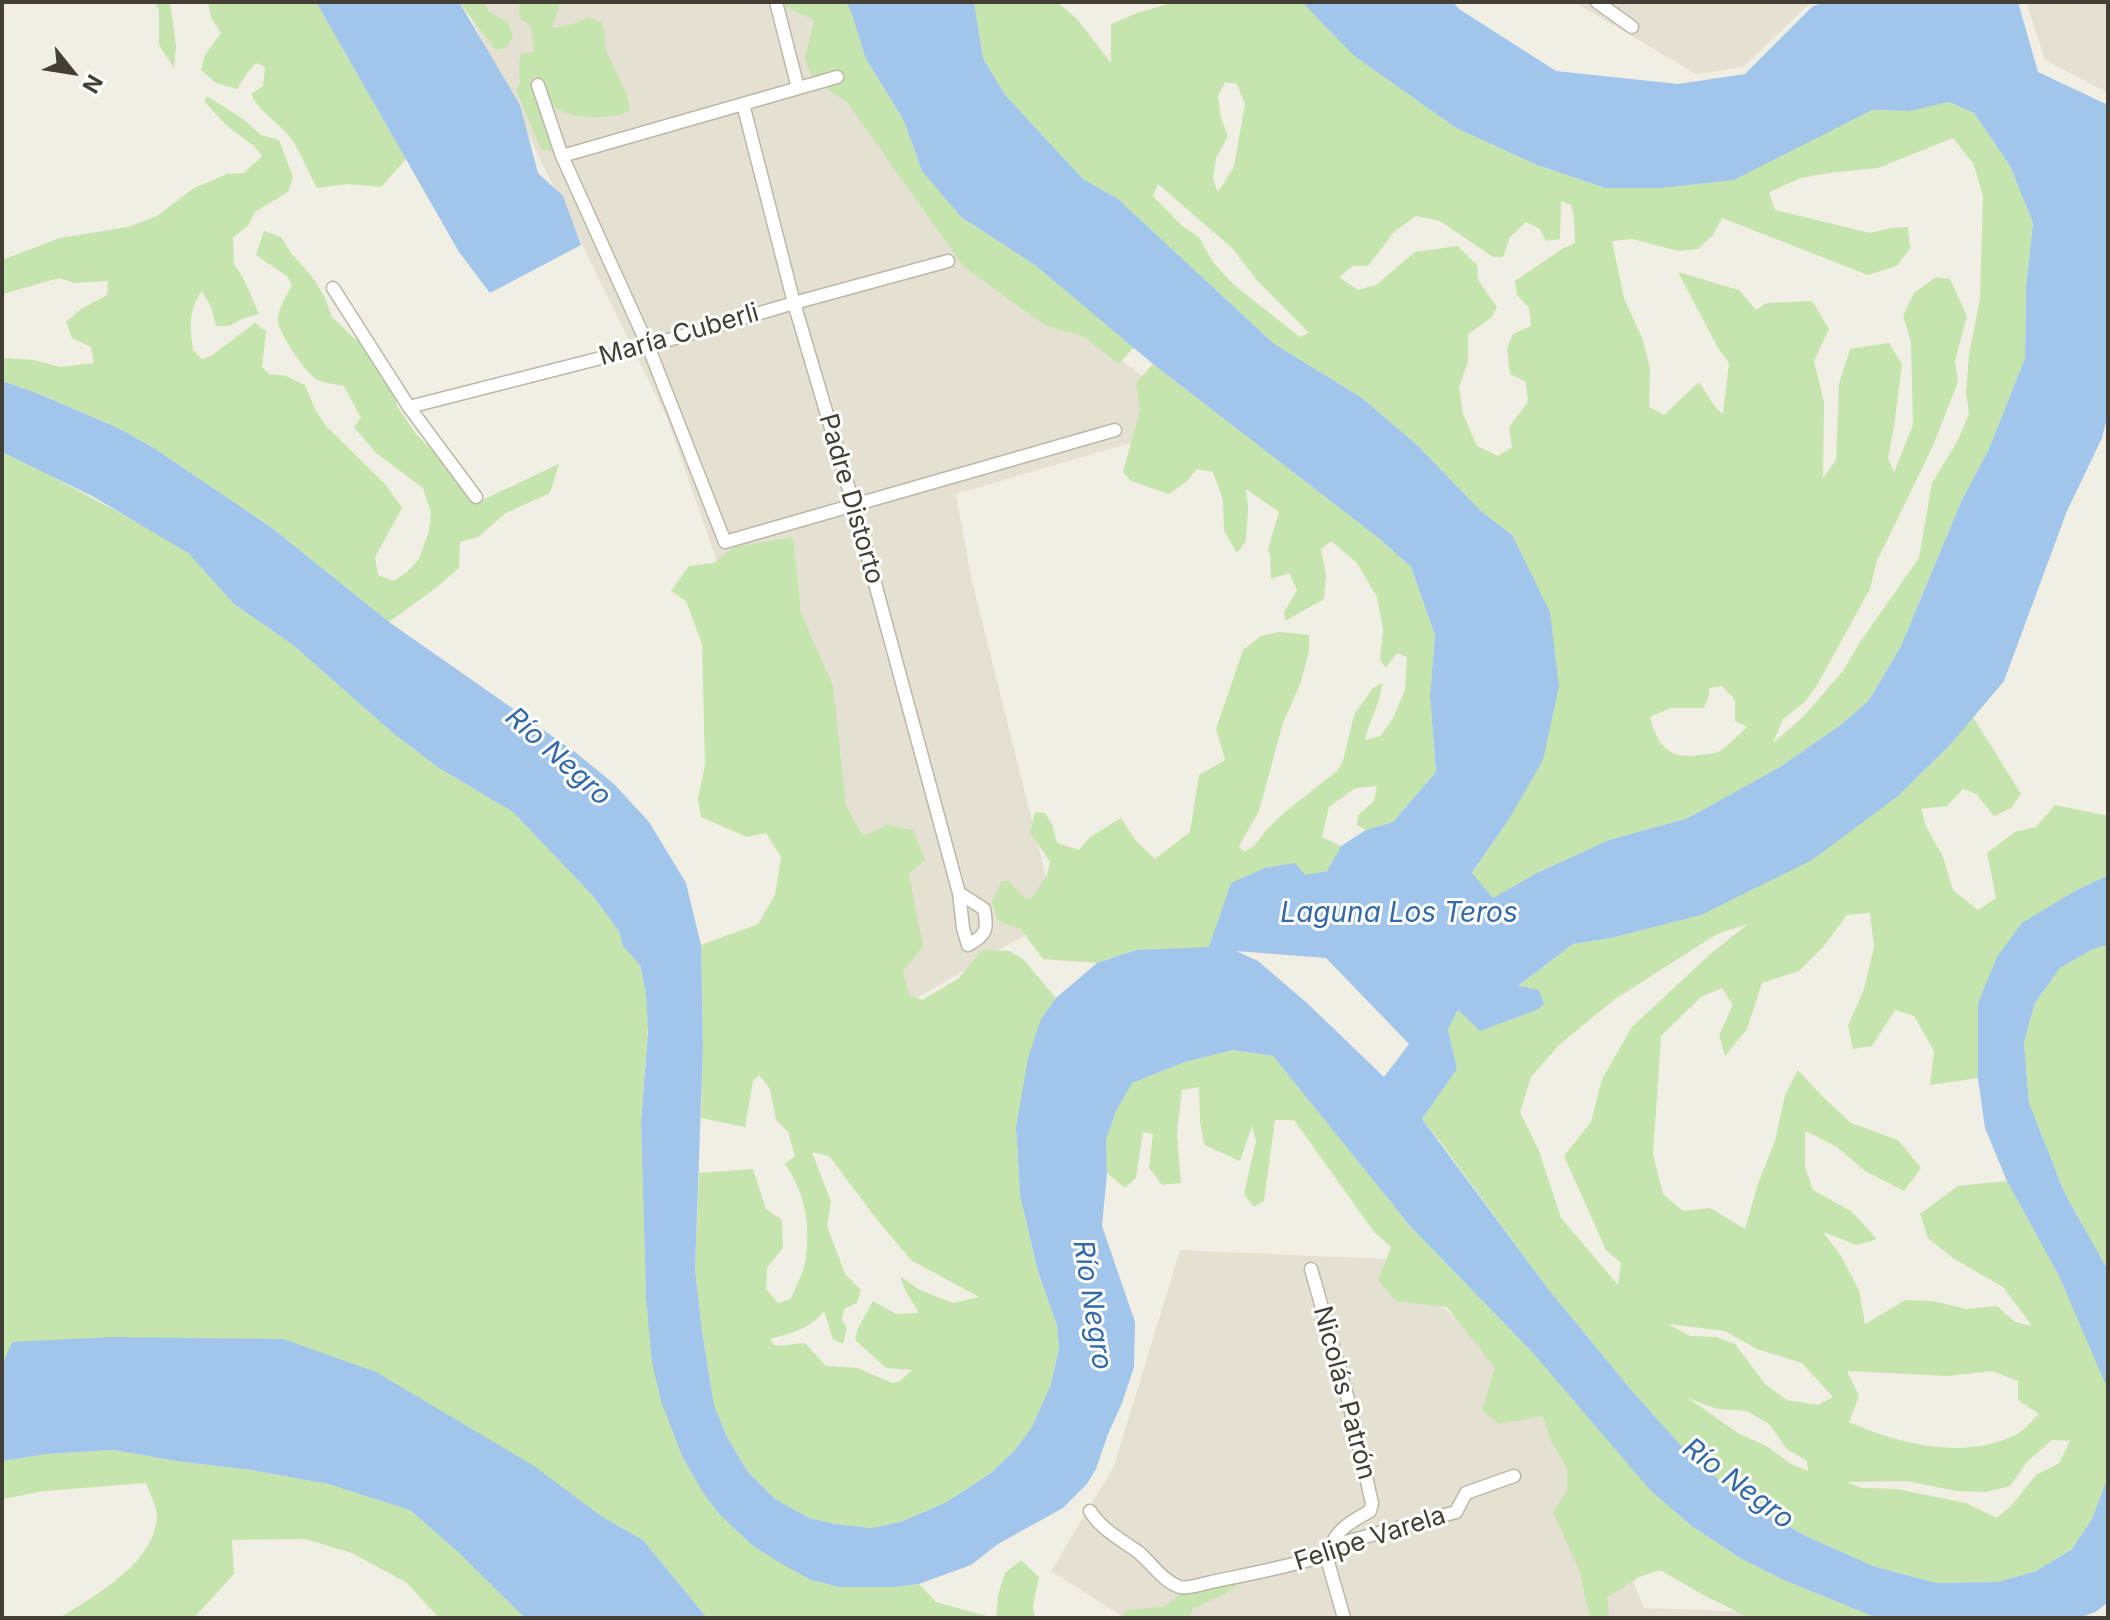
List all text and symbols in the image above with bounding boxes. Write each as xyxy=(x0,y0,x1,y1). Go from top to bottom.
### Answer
north arrow xyxy=(32,32,112,112)
text: N xyxy=(77,70,108,98)
street label: María Cuberli xyxy=(596,297,762,373)
street label: Padre Distorto xyxy=(812,410,890,588)
water label: Río Negro xyxy=(498,701,618,813)
water label: Laguna Los Teros xyxy=(1280,897,1518,931)
water label: Río Negro xyxy=(1065,1238,1119,1372)
street label: Nicolás Patrón xyxy=(1306,1303,1382,1483)
water label: Río Negro xyxy=(1676,1431,1800,1537)
street label: Felipe Varela xyxy=(1290,1500,1450,1578)

